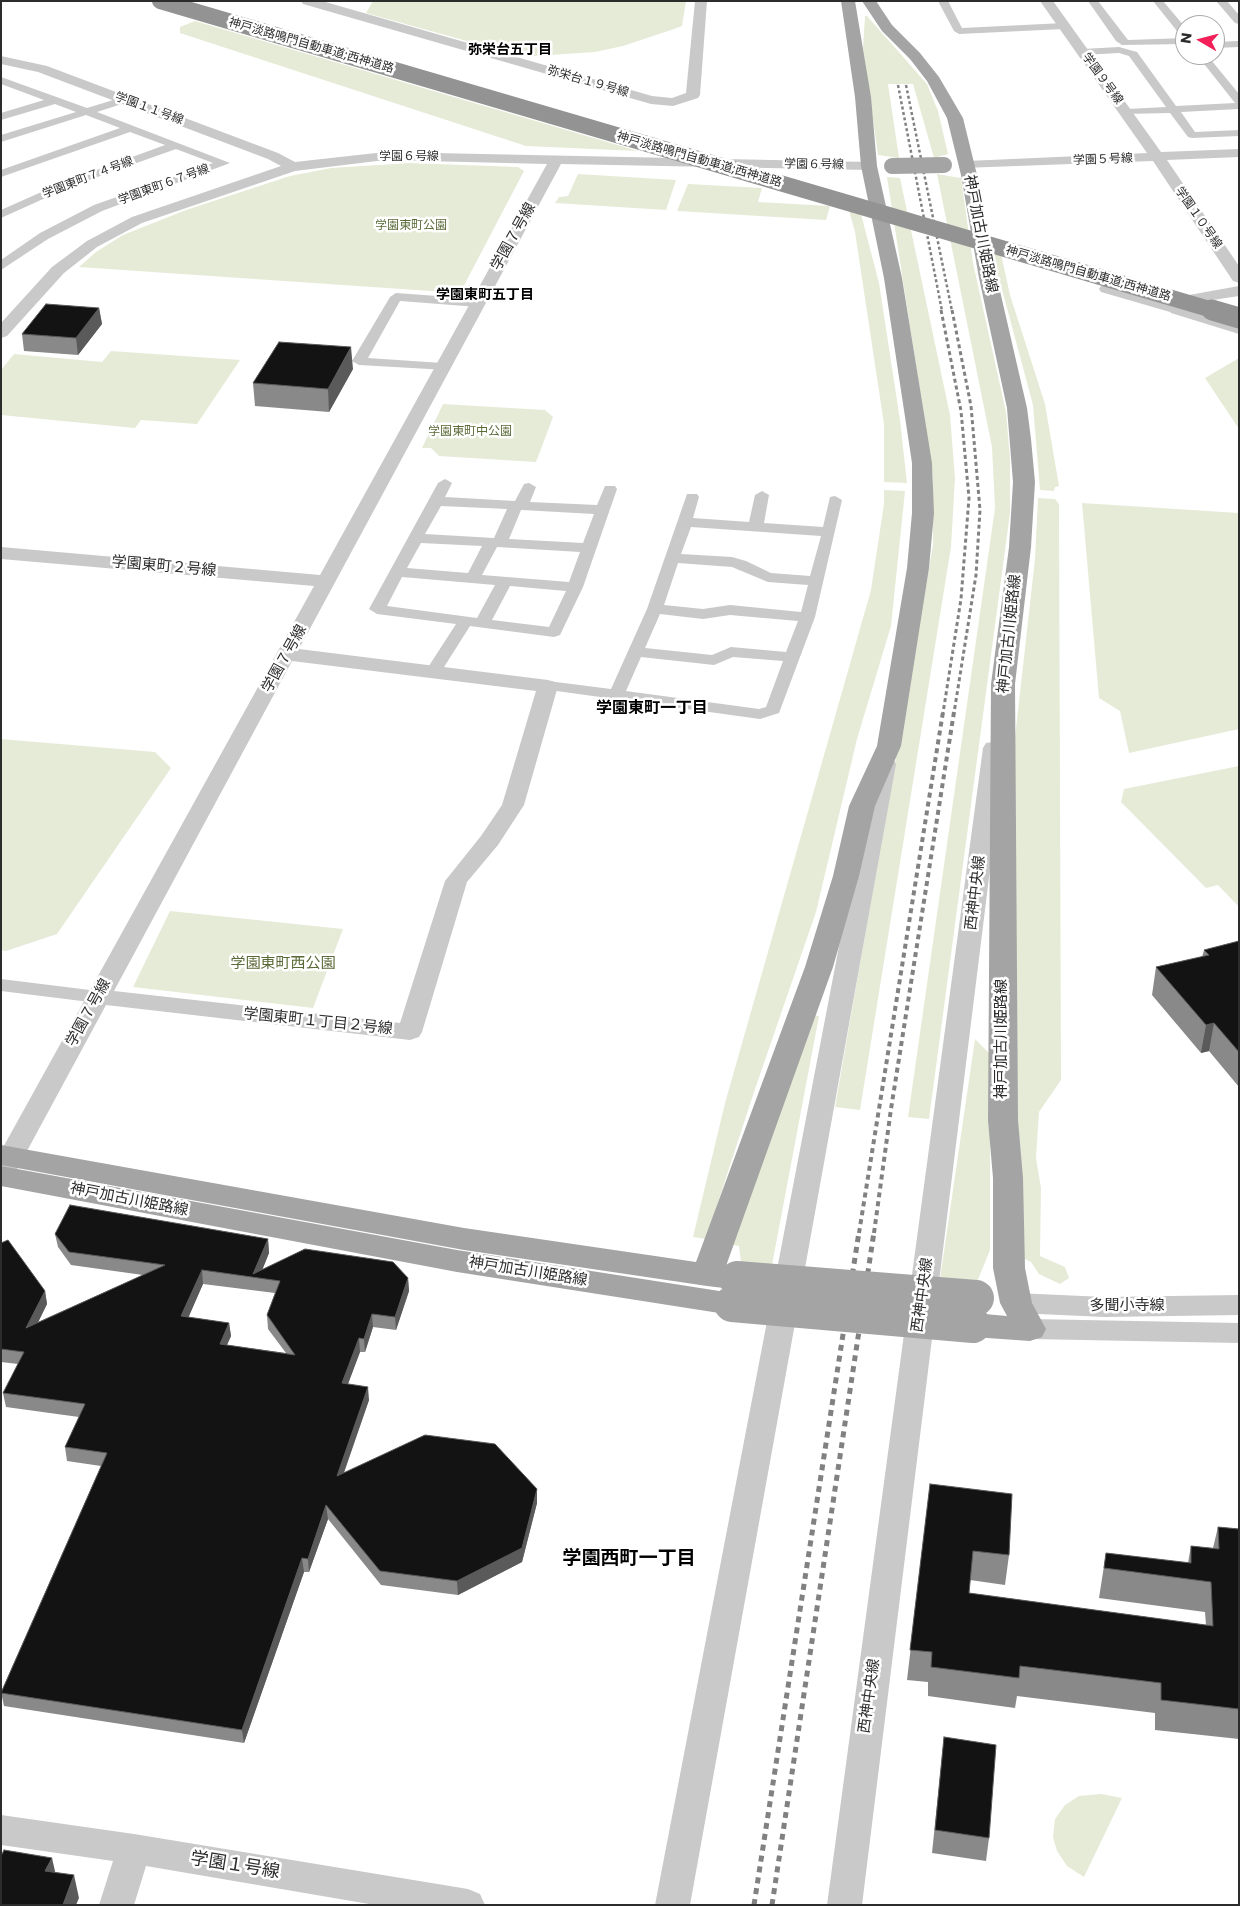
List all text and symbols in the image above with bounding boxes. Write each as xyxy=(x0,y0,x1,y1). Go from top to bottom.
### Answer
street label: 神戸淡路鳴門自動車道;西神道路 xyxy=(227,15,395,77)
north arrow xyxy=(1175,15,1225,65)
text: N xyxy=(1176,31,1197,45)
district label: 弥栄台五丁目 xyxy=(468,42,552,58)
street label: 学園９号線 xyxy=(1079,50,1125,108)
street label: 弥栄台１９号線 xyxy=(546,64,630,100)
street label: 学園１１号線 xyxy=(113,90,185,128)
street label: 神戸淡路鳴門自動車道;西神道路 xyxy=(615,129,783,191)
street label: 学園６号線 xyxy=(379,150,439,164)
street label: 学園５号線 xyxy=(1073,152,1133,168)
street label: 学園東町７４号線 xyxy=(41,154,135,202)
street label: 学園６号線 xyxy=(784,157,844,173)
street label: 学園東町６７号線 xyxy=(116,162,212,208)
street label: 神戸加古川姫路線 xyxy=(960,173,1000,295)
street label: 学園１０号線 xyxy=(1171,184,1225,252)
street label: 学園７号線 xyxy=(488,200,540,274)
park label: 学園東町公園 xyxy=(375,219,447,233)
street label: 神戸淡路鳴門自動車道;西神道路 xyxy=(1004,243,1172,305)
district label: 学園東町五丁目 xyxy=(436,287,534,303)
park label: 学園東町中公園 xyxy=(428,425,512,439)
street label: 学園東町２号線 xyxy=(111,553,217,581)
street label: 神戸加古川姫路線 xyxy=(995,573,1025,695)
street label: 学園７号線 xyxy=(259,622,311,696)
district label: 学園東町一丁目 xyxy=(596,699,708,719)
street label: 西神中央線 xyxy=(962,855,990,931)
park label: 学園東町西公園 xyxy=(231,955,335,973)
street label: 学園７号線 xyxy=(63,976,115,1050)
street label: 神戸加古川姫路線 xyxy=(993,979,1011,1099)
street label: 学園東町１丁目２号線 xyxy=(242,1005,394,1039)
street label: 神戸加古川姫路線 xyxy=(68,1180,190,1220)
street label: 神戸加古川姫路線 xyxy=(467,1254,589,1290)
street label: 西神中央線 xyxy=(909,1257,937,1333)
street label: 多聞小寺線 xyxy=(1090,1297,1164,1315)
district label: 学園西町一丁目 xyxy=(563,1548,695,1570)
street label: 西神中央線 xyxy=(856,1658,884,1734)
street label: 学園１号線 xyxy=(189,1848,281,1884)

